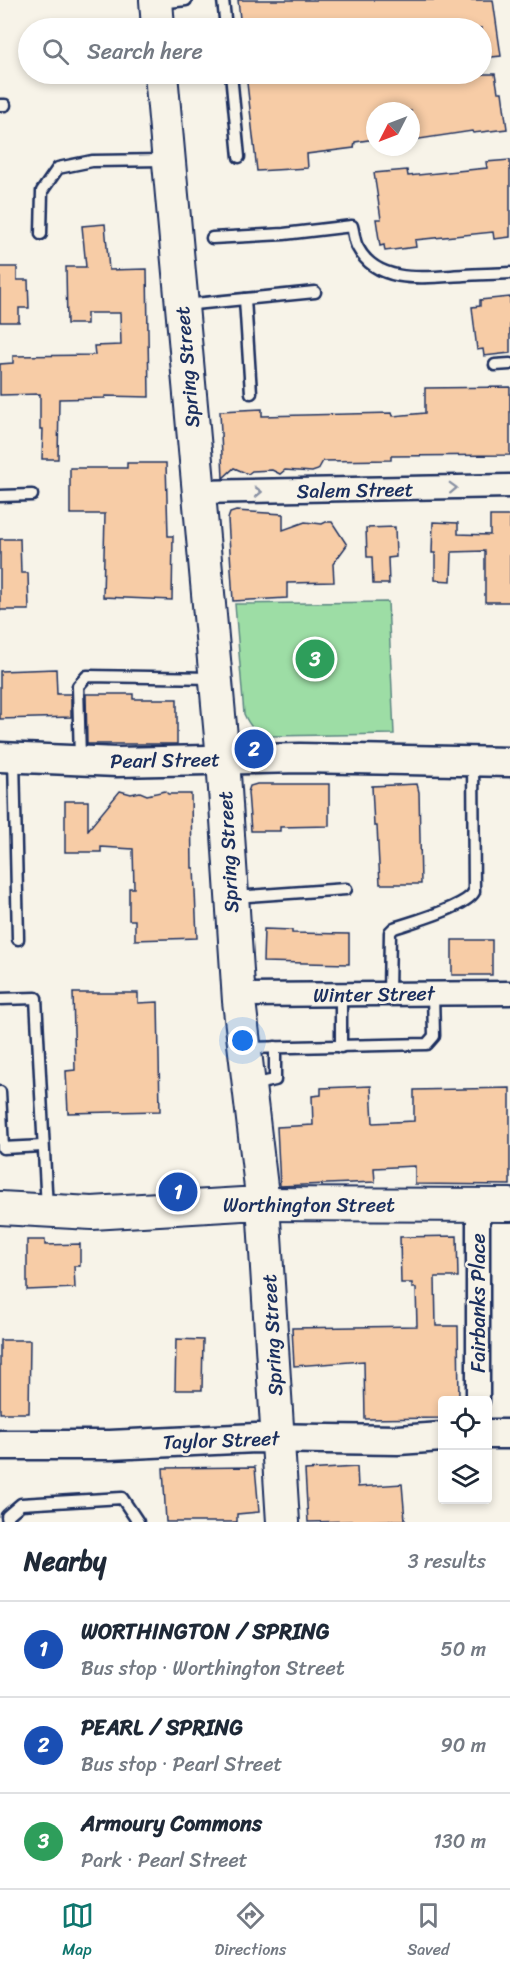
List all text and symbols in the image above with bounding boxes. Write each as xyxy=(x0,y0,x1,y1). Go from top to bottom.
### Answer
search box xyxy=(18,18,492,84)
text: Search here xyxy=(87,32,203,71)
icon: search xyxy=(39,35,72,68)
north arrow xyxy=(366,102,420,156)
street label: Spring Street xyxy=(165,305,210,429)
street label: Salem Street xyxy=(296,472,414,509)
one-way arrow xyxy=(448,481,457,494)
one-way arrow xyxy=(253,485,262,498)
pin: 3 xyxy=(296,636,334,682)
pin: 2 xyxy=(234,726,274,771)
street label: Pearl Street xyxy=(110,742,220,779)
street label: Spring Street xyxy=(208,790,249,914)
street label: Winter Street xyxy=(313,976,436,1013)
your location xyxy=(228,1026,257,1055)
pin: 1 xyxy=(158,1170,198,1214)
street label: Worthington Street xyxy=(223,1188,395,1223)
street label: Fairbanks Place xyxy=(461,1233,496,1373)
street label: Spring Street xyxy=(252,1273,293,1397)
map controls xyxy=(438,1396,492,1504)
button: locate xyxy=(438,1396,492,1450)
street label: Taylor Street xyxy=(162,1421,281,1460)
button: layers xyxy=(438,1450,492,1504)
text: Nearby xyxy=(24,1538,106,1584)
text: 3 results xyxy=(408,1544,486,1579)
text: WORTHINGTON / SPRING xyxy=(81,1612,330,1651)
text: 1 xyxy=(39,1632,48,1667)
text: 50 m xyxy=(441,1632,486,1667)
text: Bus stop · Worthington Street xyxy=(81,1651,345,1686)
text: PEARL / SPRING xyxy=(81,1708,243,1747)
text: 2 xyxy=(38,1728,49,1763)
text: 90 m xyxy=(441,1728,486,1763)
text: Bus stop · Pearl Street xyxy=(81,1747,282,1782)
text: Armoury Commons xyxy=(81,1804,262,1843)
text: 3 xyxy=(38,1824,49,1859)
text: 130 m xyxy=(433,1824,486,1859)
text: Park · Pearl Street xyxy=(81,1843,247,1878)
tab: Map xyxy=(61,1899,94,1964)
tab: Directions xyxy=(215,1899,286,1964)
tab: Saved xyxy=(407,1899,449,1964)

